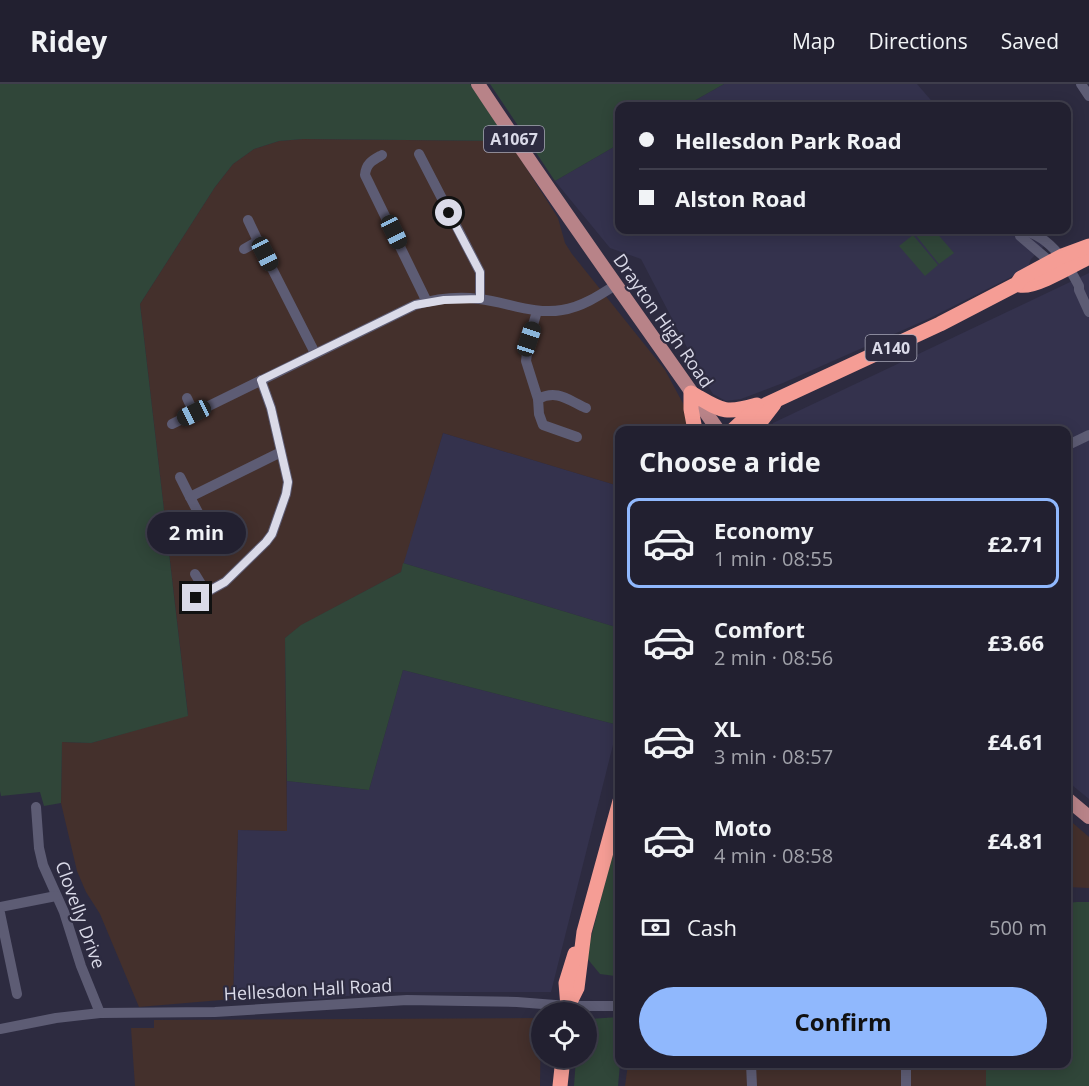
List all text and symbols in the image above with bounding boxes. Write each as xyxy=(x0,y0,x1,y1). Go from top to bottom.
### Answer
text: Ridey xyxy=(30,22,107,60)
text: Map xyxy=(792,27,835,55)
text: Directions xyxy=(868,27,968,55)
text: Saved xyxy=(1001,27,1059,55)
text: Hellesdon Park Road xyxy=(675,125,902,155)
road number: A1067 xyxy=(484,126,544,152)
text: Alston Road xyxy=(675,183,807,213)
route start xyxy=(435,199,462,226)
car xyxy=(378,212,410,252)
car xyxy=(249,234,281,274)
street label: Drayton High Road xyxy=(608,249,719,392)
car xyxy=(515,319,543,359)
road number: A140 xyxy=(866,335,916,361)
car xyxy=(174,397,214,429)
text: Choose a ride xyxy=(639,443,821,480)
callout: 2 min xyxy=(146,511,246,553)
text: Economy xyxy=(714,515,813,545)
icon: car xyxy=(642,516,696,570)
text: 2 min xyxy=(169,519,224,546)
text: £2.71 xyxy=(987,528,1044,558)
text: 1 min · 08:55 xyxy=(714,545,833,572)
route end xyxy=(182,584,209,611)
text: Comfort xyxy=(714,614,805,644)
icon: car xyxy=(642,615,696,669)
text: £3.66 xyxy=(987,627,1044,657)
text: 2 min · 08:56 xyxy=(714,644,833,671)
text: XL xyxy=(714,713,741,743)
icon: car xyxy=(642,714,696,768)
text: £4.61 xyxy=(987,726,1044,756)
text: 3 min · 08:57 xyxy=(714,743,833,770)
text: Moto xyxy=(714,812,772,842)
icon: car xyxy=(642,813,696,867)
text: £4.81 xyxy=(987,825,1044,855)
text: 4 min · 08:58 xyxy=(714,842,833,869)
street label: Clovelly Drive xyxy=(50,858,111,972)
icon: cash xyxy=(639,911,672,944)
text: Cash xyxy=(687,912,737,942)
text: 500 m xyxy=(989,914,1047,941)
street label: Hellesdon Hall Road xyxy=(223,973,393,1005)
button: Confirm xyxy=(639,987,1047,1056)
map controls xyxy=(531,1002,597,1068)
button: locate xyxy=(531,1002,597,1068)

